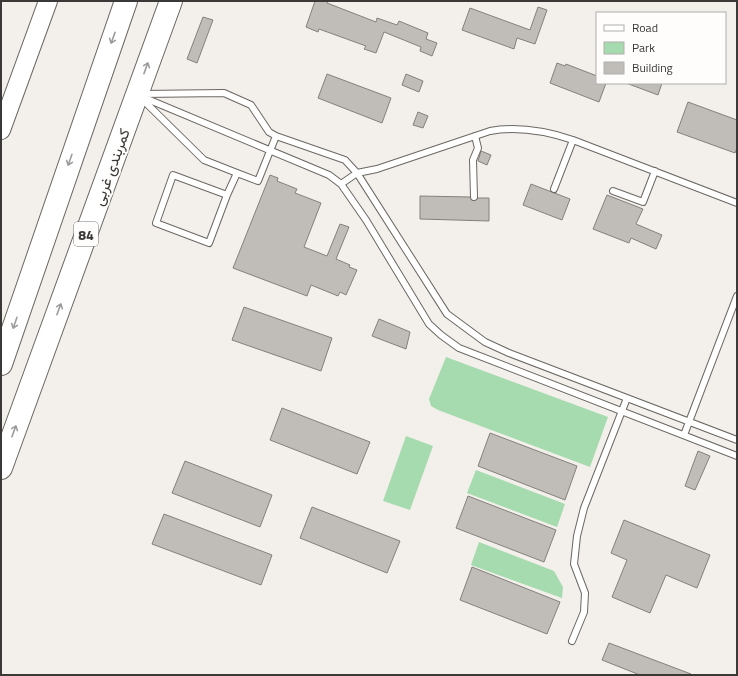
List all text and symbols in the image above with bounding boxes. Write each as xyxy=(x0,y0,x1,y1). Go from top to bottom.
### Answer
legend xyxy=(596,12,726,84)
text: Road xyxy=(632,18,658,37)
one-way arrow xyxy=(108,31,116,43)
text: Park xyxy=(632,38,655,57)
text: Building xyxy=(632,58,673,77)
one-way arrow xyxy=(143,63,151,75)
street label: کمربندی غربی xyxy=(86,125,136,209)
one-way arrow xyxy=(66,154,73,167)
road number: 84 xyxy=(74,222,98,246)
one-way arrow xyxy=(55,303,63,315)
one-way arrow xyxy=(10,317,18,329)
one-way arrow xyxy=(11,426,19,438)

